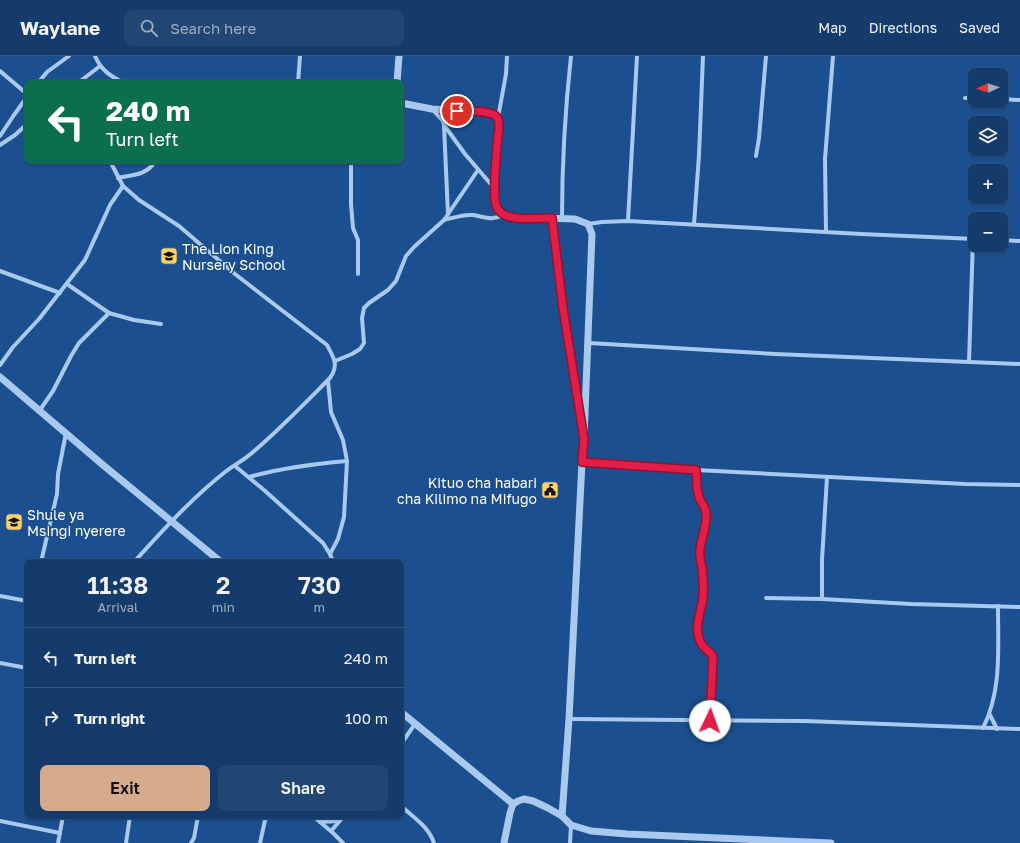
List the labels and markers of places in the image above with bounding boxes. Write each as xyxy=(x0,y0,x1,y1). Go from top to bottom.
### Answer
pin xyxy=(440,94,474,128)
place label: The Lion King Nursery School xyxy=(182,240,286,273)
school or university icon: The Lion King Nursery School xyxy=(159,246,179,266)
place label: Kituo cha habari cha Kilimo na Mifugo xyxy=(397,474,537,507)
public building icon: Kituo cha habari cha Kilimo na Mifugo xyxy=(540,480,560,500)
place label: Shule ya Msingi nyerere xyxy=(27,506,126,539)
school or university icon: Shule ya Msingi nyerere xyxy=(4,512,24,532)

